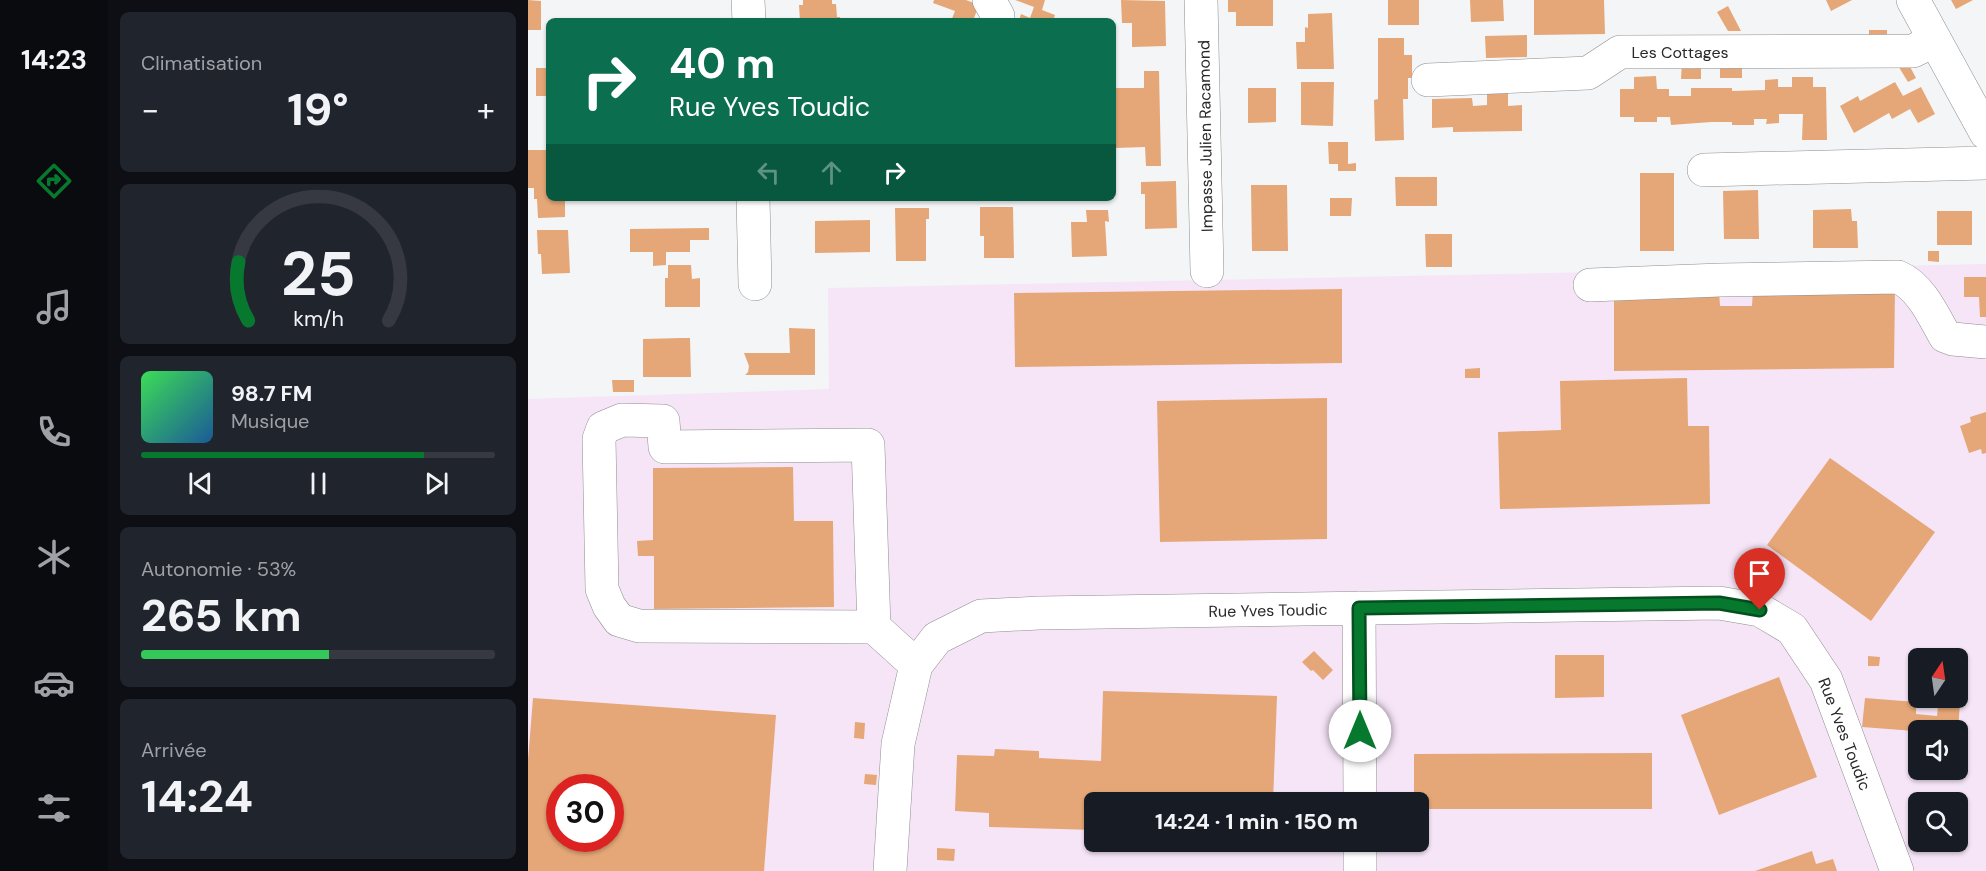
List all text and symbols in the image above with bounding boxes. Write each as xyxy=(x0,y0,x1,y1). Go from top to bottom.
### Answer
text: 40 m xyxy=(669,36,775,91)
street label: Impasse Julien Racamond xyxy=(1193,40,1218,232)
text: 14:23 xyxy=(21,42,87,77)
icon: right xyxy=(570,42,648,120)
street label: Les Cottages xyxy=(1631,42,1729,63)
text: Climatisation xyxy=(141,50,262,76)
text: 19° xyxy=(287,80,349,139)
text: − xyxy=(141,88,159,131)
text: + xyxy=(477,88,495,131)
text: Rue Yves Toudic xyxy=(669,89,870,124)
icon: left xyxy=(752,156,785,189)
icon: ahead xyxy=(815,156,848,189)
icon: right xyxy=(878,156,911,189)
icon: directions xyxy=(33,160,75,202)
text: 25 xyxy=(281,233,355,314)
icon: music xyxy=(33,286,75,328)
text: km/h xyxy=(293,305,343,333)
text: 98.7 FM xyxy=(231,379,312,408)
text: Musique xyxy=(231,408,309,434)
icon: phone xyxy=(33,411,75,453)
icon: previous xyxy=(184,467,217,500)
icon: pause xyxy=(302,467,335,500)
icon: next xyxy=(420,467,453,500)
icon: climate xyxy=(33,536,75,578)
pin xyxy=(1734,548,1785,610)
text: Autonomie · 53% xyxy=(141,556,296,582)
icon: arrive xyxy=(1743,557,1776,590)
text: 265 km xyxy=(141,586,302,645)
street label: Rue Yves Toudic xyxy=(1208,599,1328,622)
north arrow xyxy=(1908,648,1968,708)
map controls xyxy=(1908,648,1968,852)
icon: car xyxy=(33,662,75,704)
street label: Rue Yves Toudic xyxy=(1813,675,1876,794)
position arrow xyxy=(1328,699,1392,763)
button: sound xyxy=(1908,720,1968,780)
text: Arrivée xyxy=(141,737,207,763)
text: 14:24 xyxy=(141,767,253,826)
speed limit sign: 30 xyxy=(546,774,624,852)
icon: filters xyxy=(33,787,75,829)
button: search xyxy=(1908,792,1968,852)
text: 14:24 · 1 min · 150 m xyxy=(1155,807,1358,836)

